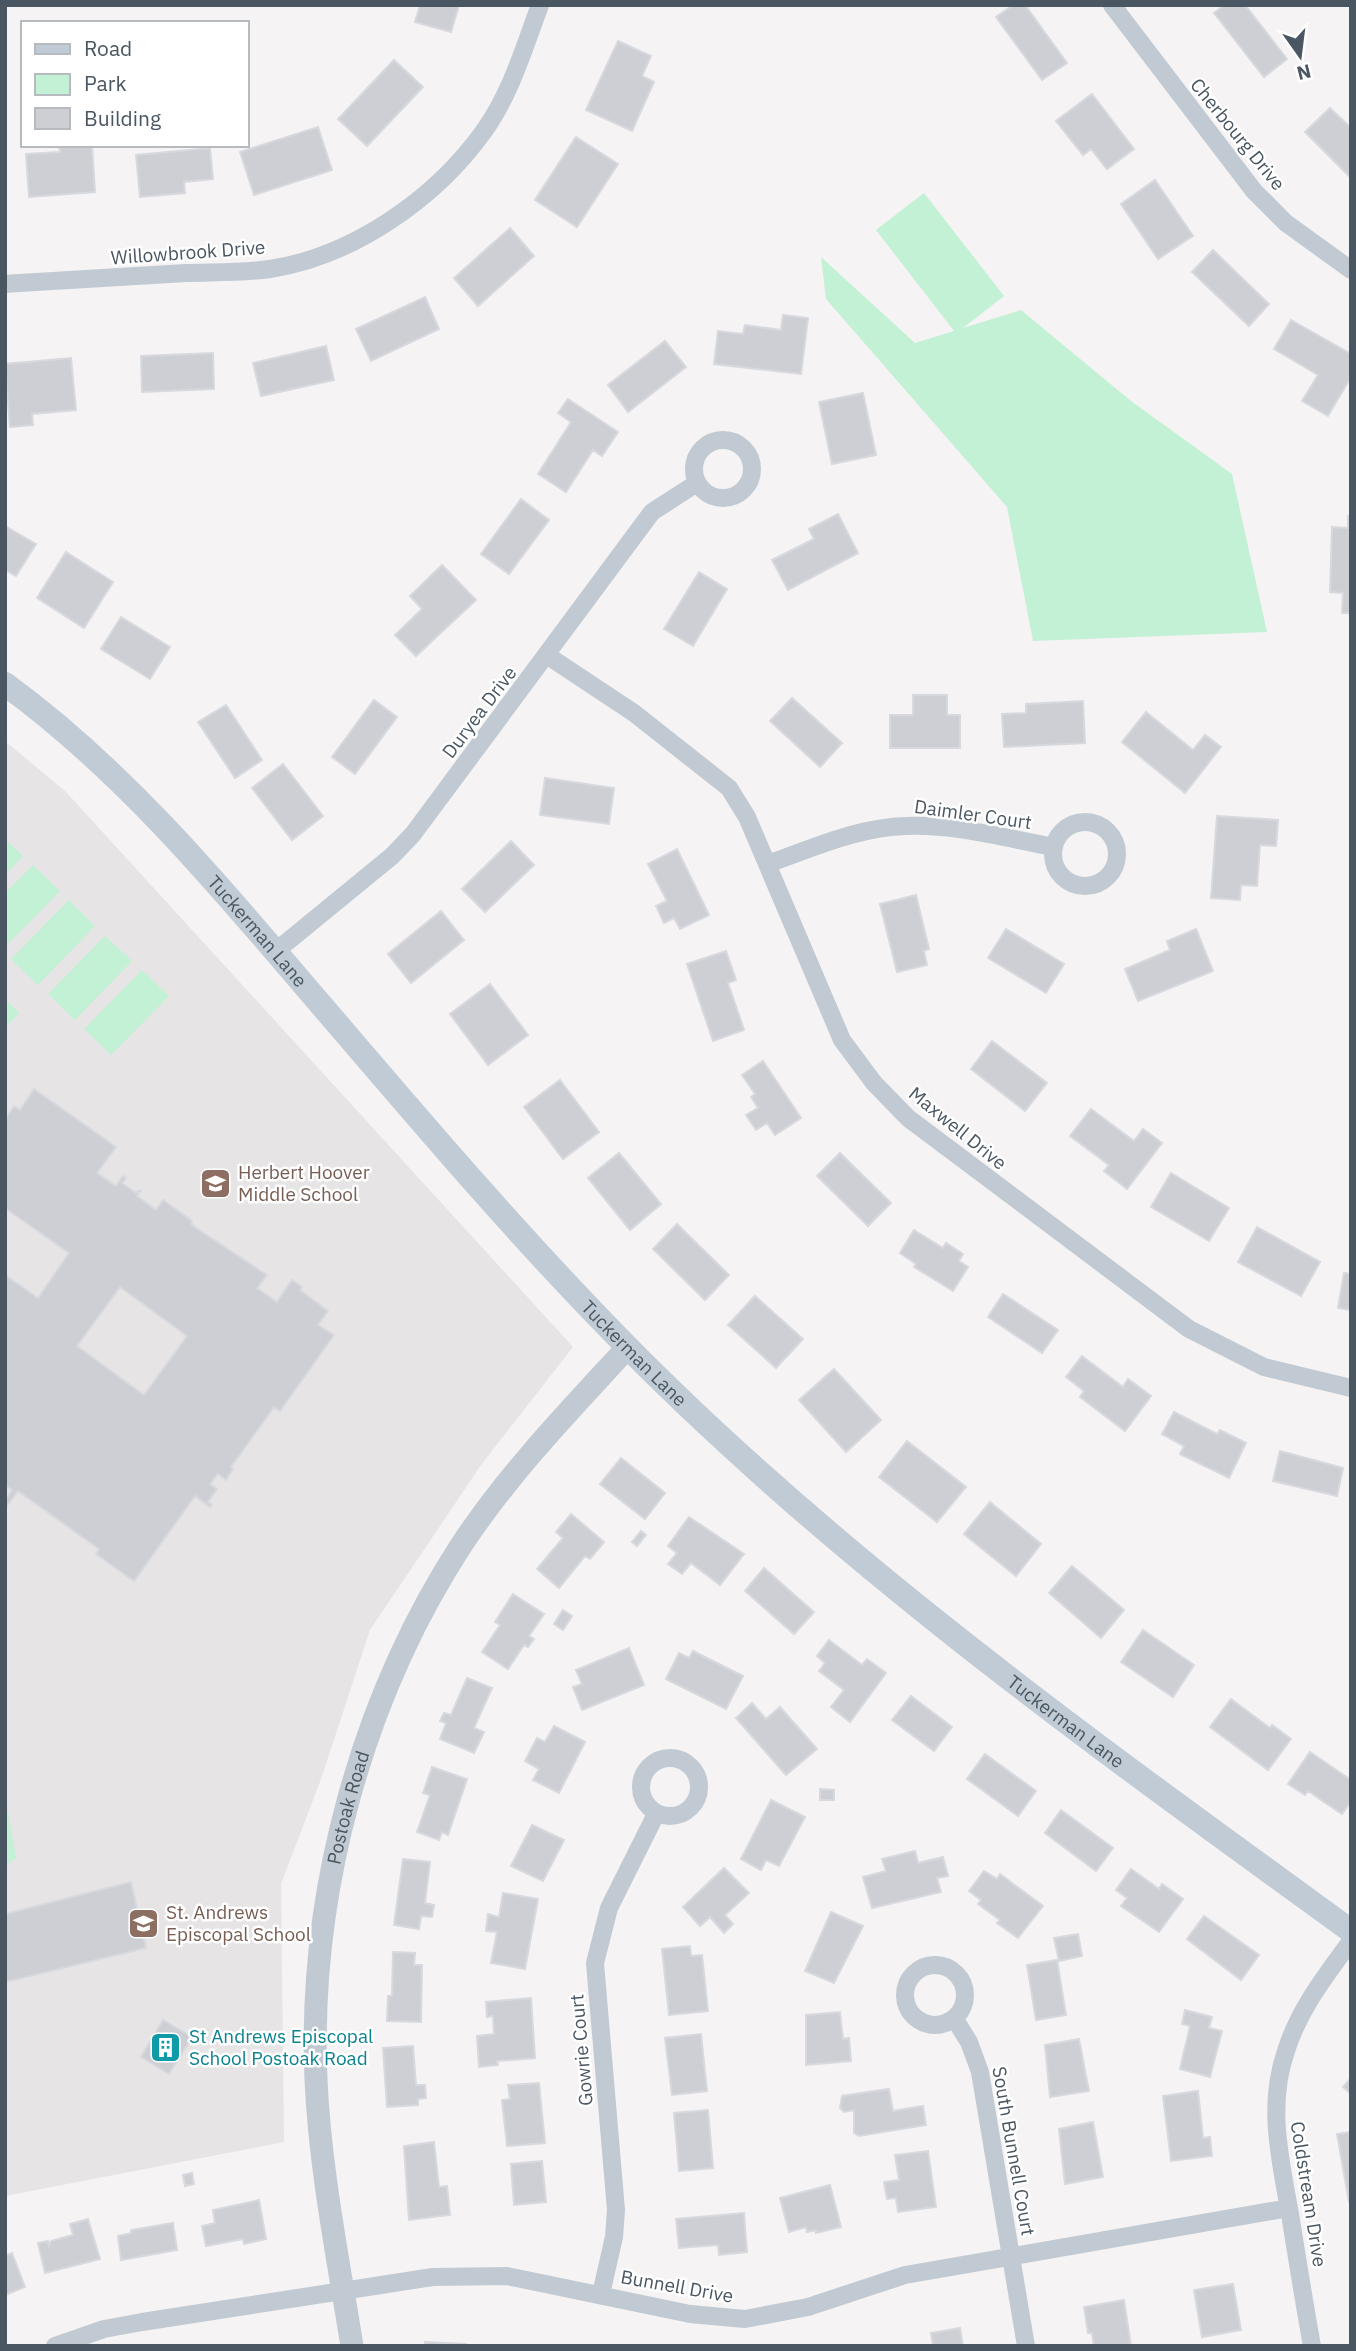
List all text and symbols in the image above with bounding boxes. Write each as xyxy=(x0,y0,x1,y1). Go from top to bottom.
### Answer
legend xyxy=(21,21,248,147)
north arrow xyxy=(1265,21,1335,91)
text: Road xyxy=(84,34,132,62)
text: N xyxy=(1295,59,1314,86)
text: Park xyxy=(84,69,127,97)
street label: Cherbourg Drive xyxy=(1185,73,1291,195)
text: Building xyxy=(84,104,161,132)
street label: Willowbrook Drive xyxy=(110,235,266,269)
street label: Duryea Drive xyxy=(437,661,521,763)
street label: Daimler Court xyxy=(913,794,1033,834)
street label: Tuckerman Lane xyxy=(203,870,312,992)
street label: Maxwell Drive xyxy=(904,1081,1012,1175)
place label: Herbert Hoover Middle School xyxy=(238,1160,370,1206)
school or university icon: Herbert Hoover Middle School xyxy=(198,1166,232,1200)
street label: Tuckerman Lane xyxy=(576,1295,692,1411)
street label: Tuckerman Lane xyxy=(1003,1670,1129,1773)
street label: Postoak Road xyxy=(321,1748,374,1866)
place label: St. Andrews Episcopal School xyxy=(166,1900,311,1946)
school or university icon: St. Andrews Episcopal School xyxy=(126,1906,160,1940)
street label: Gowrie Court xyxy=(564,1993,598,2107)
place label: St Andrews Episcopal School Postoak Road xyxy=(189,2024,373,2070)
building icon: St Andrews Episcopal School Postoak Road xyxy=(149,2030,183,2064)
street label: South Bunnell Court xyxy=(987,2065,1041,2237)
street label: Coldstream Drive xyxy=(1286,2120,1332,2268)
street label: Bunnell Drive xyxy=(619,2264,735,2308)

